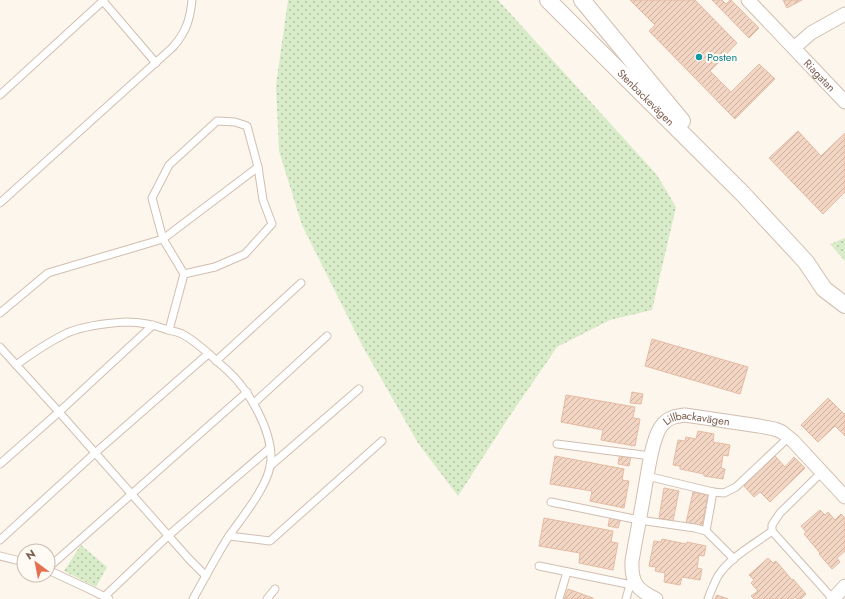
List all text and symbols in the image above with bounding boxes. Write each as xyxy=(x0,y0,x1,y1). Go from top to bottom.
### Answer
place label: Posten xyxy=(707,49,737,65)
marker: Posten xyxy=(694,52,704,62)
street label: Riagatan xyxy=(800,55,839,95)
street label: Stenbackevägen xyxy=(614,65,678,129)
street label: Lillbackavägen xyxy=(659,407,731,430)
north arrow xyxy=(16,543,56,583)
text: N xyxy=(23,545,39,564)

